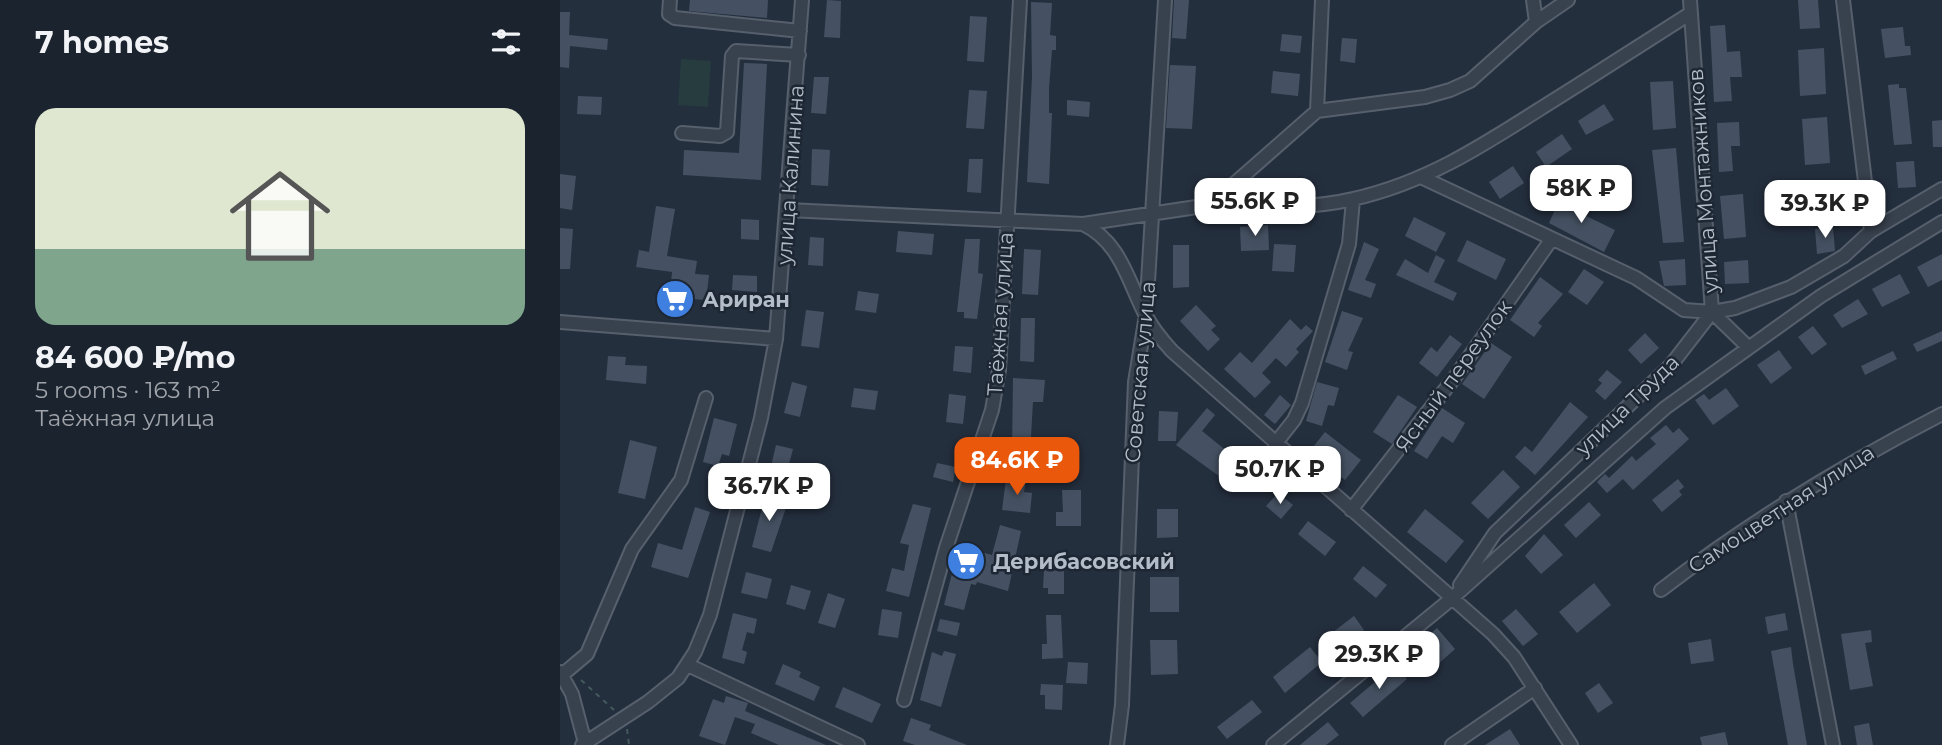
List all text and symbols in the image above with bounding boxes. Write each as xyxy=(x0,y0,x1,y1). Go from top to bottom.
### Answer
icon: filters xyxy=(487,23,525,61)
text: 7 homes xyxy=(35,24,169,61)
street label: улица Монтажников xyxy=(1683,68,1723,295)
street label: улица Калинина xyxy=(771,84,809,267)
icon: home xyxy=(217,153,343,279)
pin: 58K ₽ xyxy=(1532,166,1630,225)
text: 58K ₽ xyxy=(1546,174,1616,202)
pin: 55.6K ₽ xyxy=(1190,178,1320,238)
pin: 39.3K ₽ xyxy=(1760,180,1890,240)
text: 55.6K ₽ xyxy=(1210,187,1300,215)
text: 39.3K ₽ xyxy=(1780,189,1870,217)
street label: Таёжная улица xyxy=(982,231,1018,397)
supermarket icon: Ариран xyxy=(654,278,696,320)
street label: Советская улица xyxy=(1120,280,1160,464)
place label: Ариран xyxy=(702,287,790,312)
street label: Ясный переулок xyxy=(1389,295,1517,457)
text: 84 600 ₽/mo xyxy=(35,339,235,376)
street label: улица Труда xyxy=(1569,349,1684,461)
text: 5 rooms · 163 m² xyxy=(35,376,221,404)
text: Таёжная улица xyxy=(35,404,215,432)
pin: 84.6K ₽ xyxy=(952,438,1082,497)
street label: Самоцветная улица xyxy=(1683,439,1879,579)
text: 84.6K ₽ xyxy=(970,446,1064,474)
pin: 50.7K ₽ xyxy=(1215,447,1345,506)
text: 50.7K ₽ xyxy=(1235,455,1325,483)
pin: 36.7K ₽ xyxy=(704,463,834,523)
text: 36.7K ₽ xyxy=(724,472,814,500)
supermarket icon: Дерибасовский xyxy=(945,540,987,582)
place label: Дерибасовский xyxy=(993,549,1175,574)
pin: 29.3K ₽ xyxy=(1314,632,1444,691)
text: 29.3K ₽ xyxy=(1334,640,1424,668)

